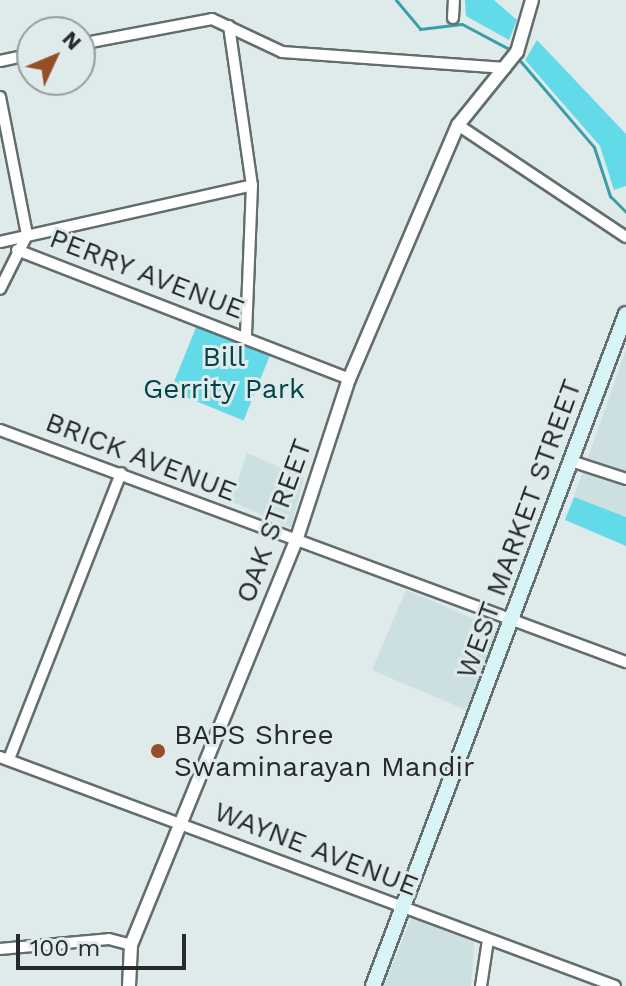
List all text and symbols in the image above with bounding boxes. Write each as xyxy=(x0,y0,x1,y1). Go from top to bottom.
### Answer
north arrow xyxy=(16,16,96,96)
text: N xyxy=(58,26,87,55)
street label: PERRY AVENUE xyxy=(44,221,250,327)
park label: Bill Gerrity Park xyxy=(143,340,305,406)
street label: WEST MARKET STREET xyxy=(449,374,589,684)
street label: BRICK AVENUE xyxy=(40,405,242,509)
street label: OAK STREET xyxy=(229,434,319,608)
place label: BAPS Shree Swaminarayan Mandir xyxy=(174,718,474,784)
marker: BAPS Shree Swaminarayan Mandir xyxy=(149,742,167,760)
street label: WAYNE AVENUE xyxy=(209,794,423,904)
scale bar xyxy=(20,918,190,968)
text: 100 m xyxy=(30,934,100,962)

